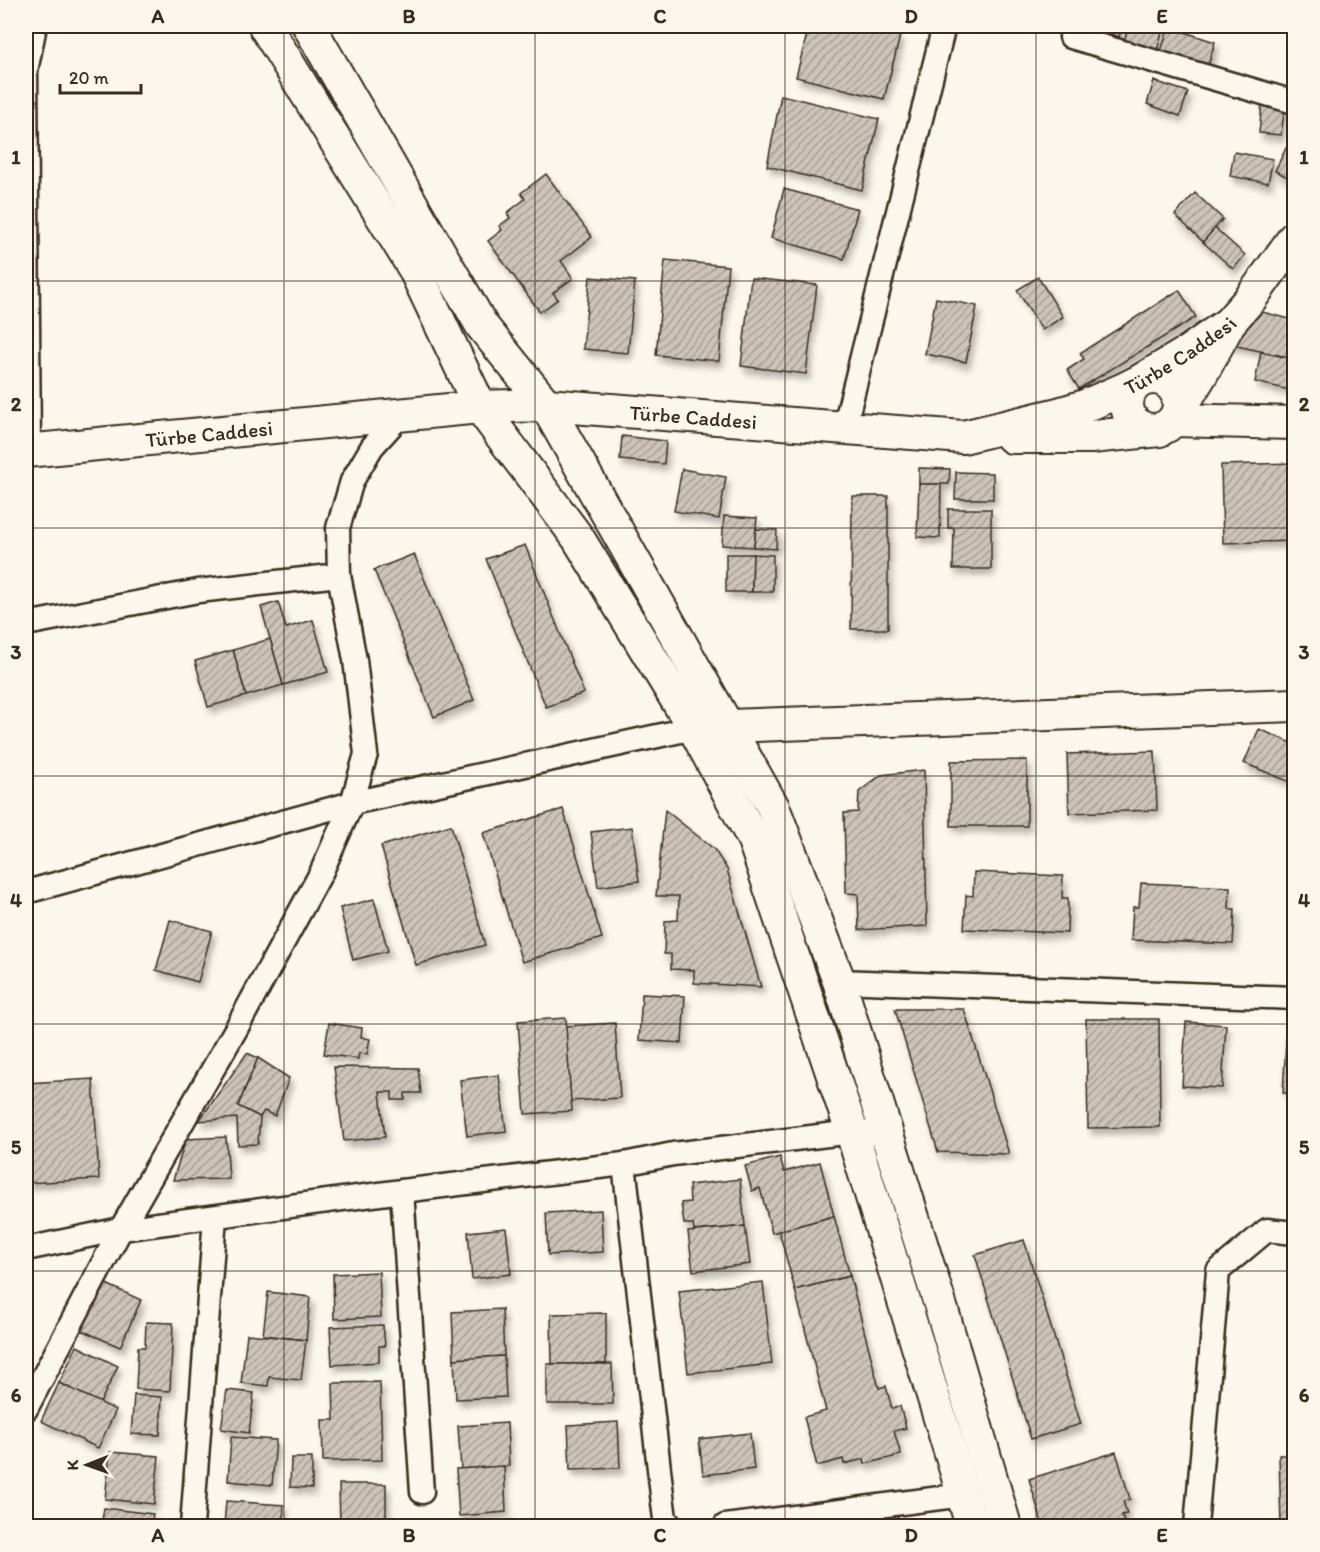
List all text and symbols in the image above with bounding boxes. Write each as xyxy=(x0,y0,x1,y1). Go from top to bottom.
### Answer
text: A xyxy=(151,4,165,28)
text: B xyxy=(403,4,416,28)
text: C xyxy=(654,4,667,28)
text: D xyxy=(904,4,918,28)
text: E xyxy=(1156,4,1168,28)
scale bar xyxy=(60,57,141,95)
text: 20 m xyxy=(69,67,109,89)
text: 1 xyxy=(11,145,21,169)
text: 1 xyxy=(1299,145,1309,169)
street label: Türbe Caddesi xyxy=(1120,311,1242,400)
text: 2 xyxy=(11,392,22,416)
text: 2 xyxy=(1299,392,1310,416)
street label: Türbe Caddesi xyxy=(629,399,758,434)
street label: Türbe Caddesi xyxy=(144,415,274,452)
text: 3 xyxy=(11,640,22,664)
text: 3 xyxy=(1299,640,1310,664)
text: 4 xyxy=(10,888,22,912)
text: 4 xyxy=(1298,888,1310,912)
text: 5 xyxy=(11,1135,22,1159)
text: 5 xyxy=(1299,1135,1310,1159)
text: 6 xyxy=(11,1383,22,1407)
text: 6 xyxy=(1299,1383,1310,1407)
north arrow xyxy=(57,1435,117,1495)
text: K xyxy=(63,1459,82,1471)
text: A xyxy=(151,1523,165,1547)
text: B xyxy=(403,1523,416,1547)
text: C xyxy=(654,1523,667,1547)
text: D xyxy=(904,1523,918,1547)
text: E xyxy=(1156,1523,1168,1547)

